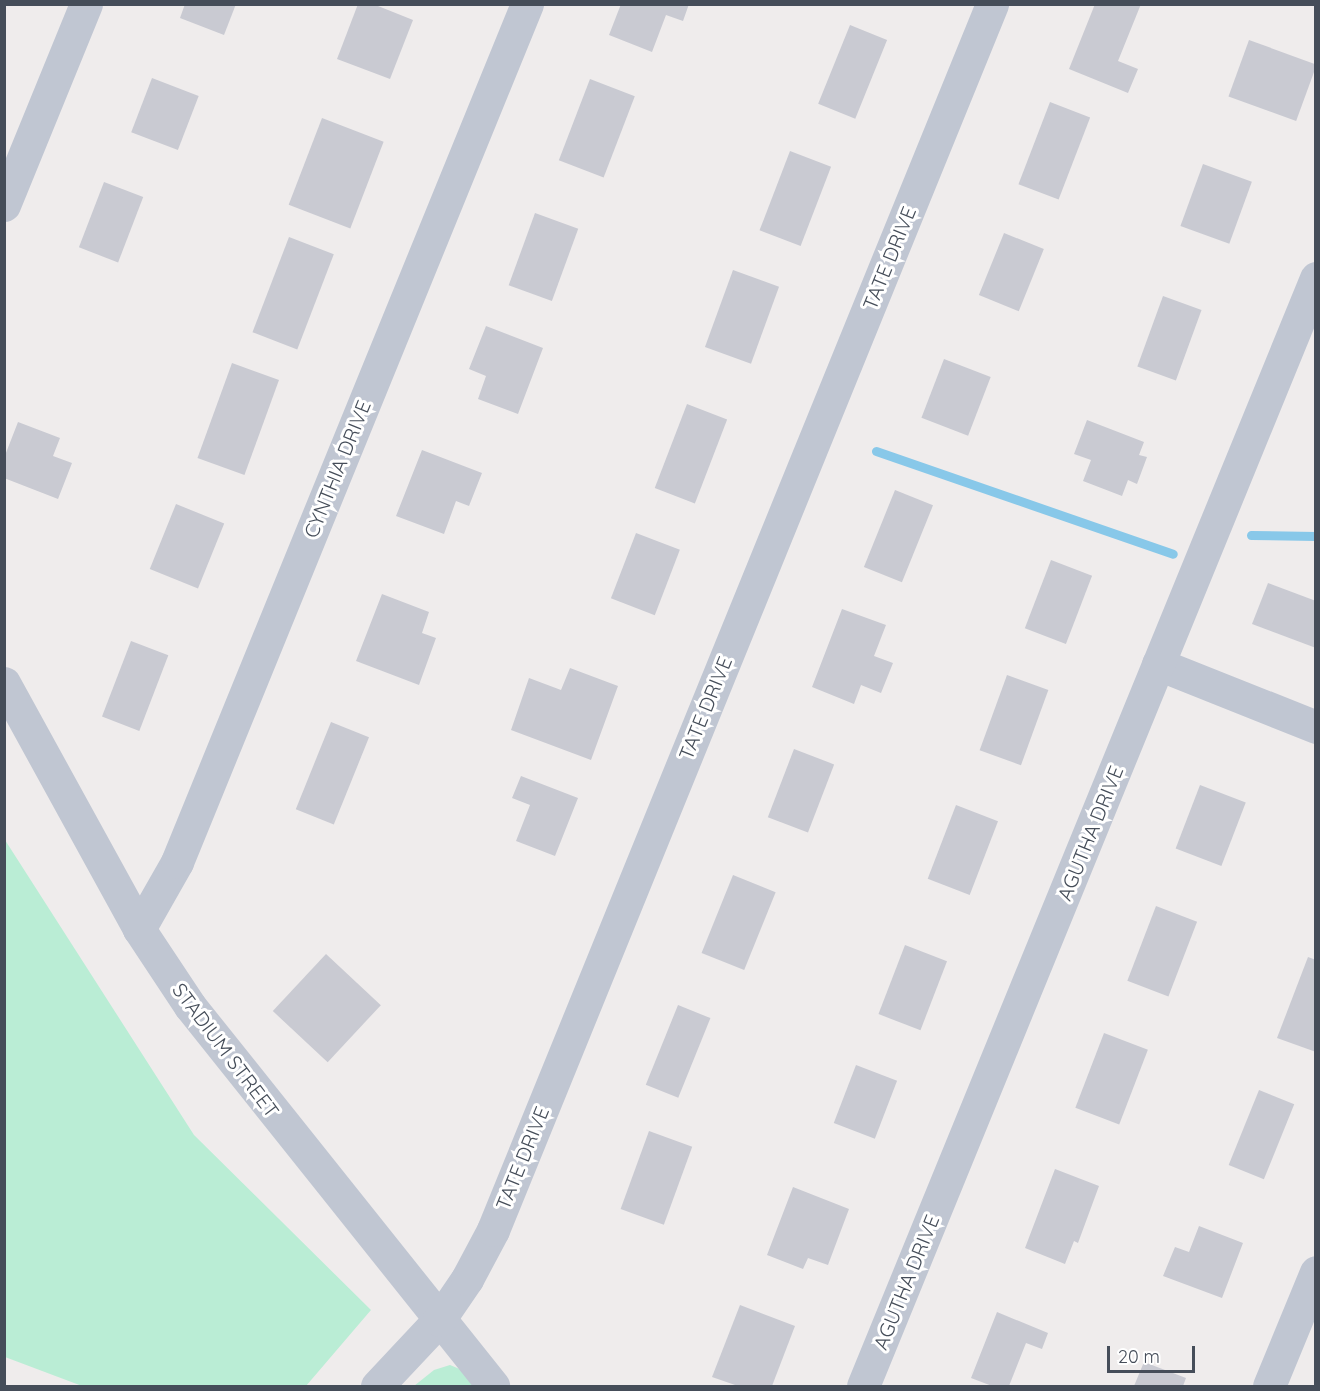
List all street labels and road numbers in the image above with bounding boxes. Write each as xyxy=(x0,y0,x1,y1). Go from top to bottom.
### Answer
street label: TATE DRIVE xyxy=(857,203,921,313)
street label: CYNTHIA DRIVE xyxy=(299,397,375,541)
street label: TATE DRIVE xyxy=(673,653,737,763)
street label: AGUTHA DRIVE xyxy=(1052,762,1128,904)
street label: STADIUM STREET xyxy=(168,978,284,1122)
street label: TATE DRIVE xyxy=(490,1103,554,1213)
street label: AGUTHA DRIVE xyxy=(868,1211,944,1353)

